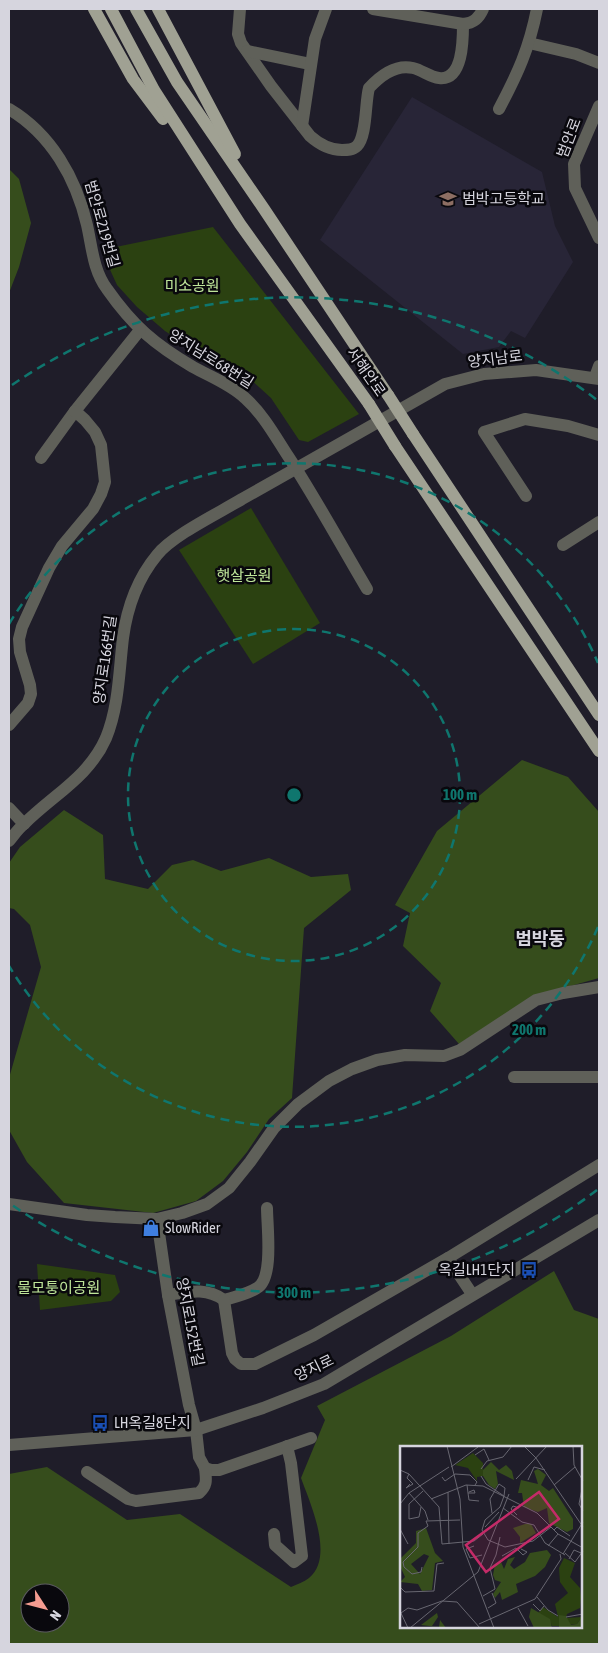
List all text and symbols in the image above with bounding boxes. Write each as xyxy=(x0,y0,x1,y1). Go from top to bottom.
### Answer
street label: 범안로 xyxy=(553,115,584,160)
street label: 범안로219번길 xyxy=(82,178,123,270)
school or university icon: 범박고등학교 xyxy=(438,189,458,209)
place label: 범박고등학교 xyxy=(462,190,545,207)
park label: 미소공원 xyxy=(164,277,220,294)
street label: 양지남로68번길 xyxy=(166,326,257,391)
street label: 서해안로 xyxy=(344,344,389,399)
street label: 양지남로 xyxy=(467,347,523,370)
park label: 햇살공원 xyxy=(216,567,272,584)
street label: 양지로166번길 xyxy=(90,614,119,706)
centre of rings xyxy=(285,786,303,804)
text: 100 m xyxy=(443,786,477,803)
district label: 범박동 xyxy=(515,928,565,949)
text: 200 m xyxy=(512,1021,546,1038)
shop icon: SlowRider xyxy=(141,1218,161,1238)
place label: SlowRider xyxy=(165,1219,221,1236)
bus stop icon: 옥길LH1단지 xyxy=(519,1260,539,1280)
place label: 옥길LH1단지 xyxy=(438,1261,515,1278)
street label: 양지로152번길 xyxy=(174,1276,207,1368)
park label: 물모퉁이공원 xyxy=(18,1279,100,1296)
text: 300 m xyxy=(277,1284,311,1301)
street label: 양지로 xyxy=(291,1351,336,1384)
bus stop icon: LH옥길8단지 xyxy=(90,1413,110,1433)
place label: LH옥길8단지 xyxy=(114,1414,191,1431)
inset map xyxy=(400,1446,583,1628)
north arrow xyxy=(20,1583,70,1633)
text: N xyxy=(47,1608,64,1624)

